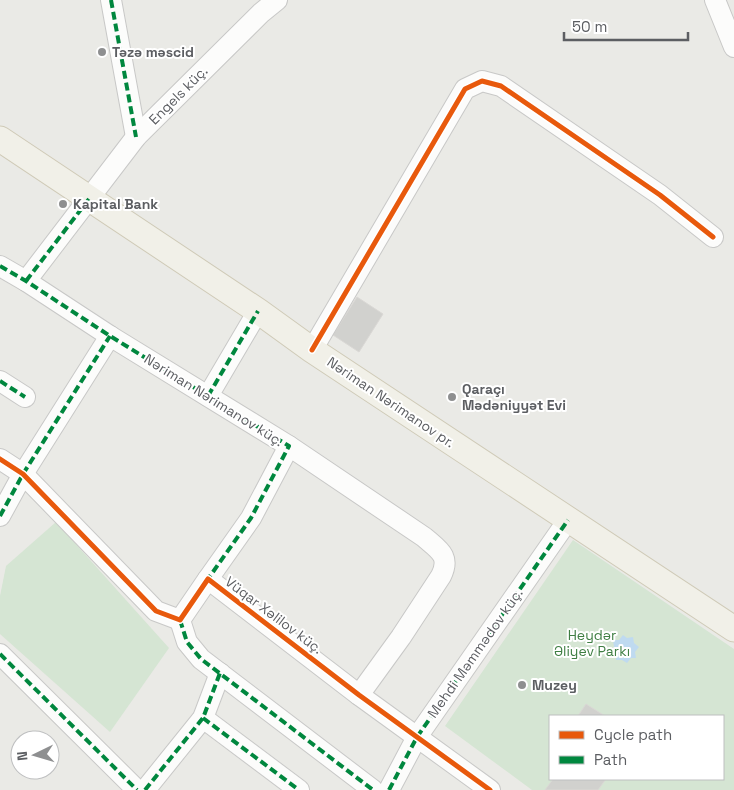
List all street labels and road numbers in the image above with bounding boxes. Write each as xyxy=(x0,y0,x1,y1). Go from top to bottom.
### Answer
street label: Engels küç. xyxy=(145,62,211,128)
street label: Nəriman Nərimanov küç. xyxy=(141,350,287,450)
street label: Nəriman Nərimanov pr. xyxy=(324,353,458,451)
street label: Vüqar Xəlilov küç. xyxy=(222,572,326,658)
street label: Mehdi Məmmədov küç. xyxy=(423,585,527,721)

